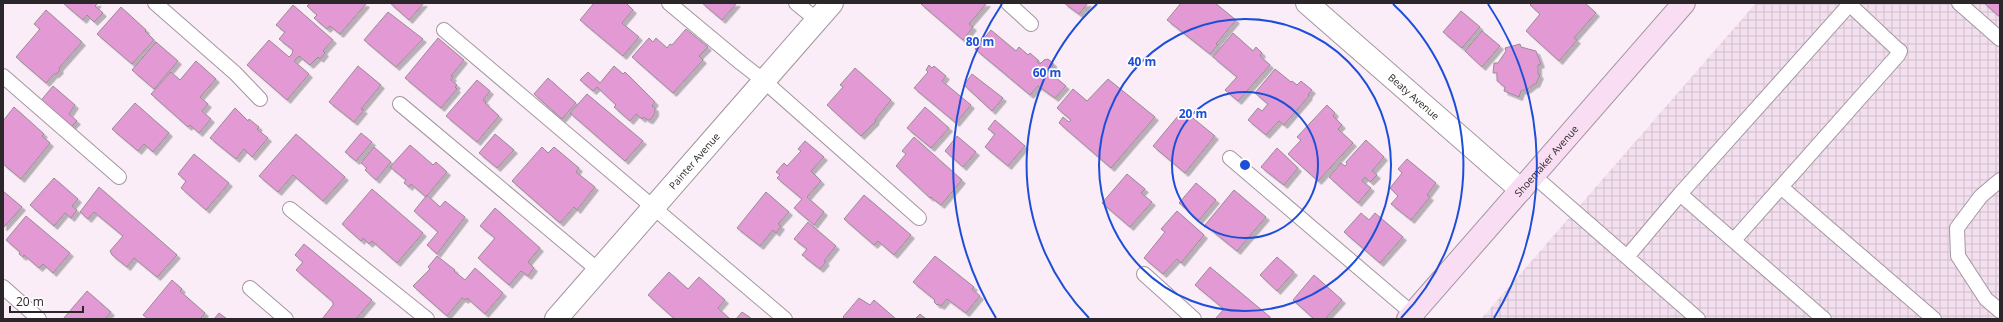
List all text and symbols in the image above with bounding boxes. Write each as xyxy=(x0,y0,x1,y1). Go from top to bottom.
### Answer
text: 80 m xyxy=(966,33,994,50)
text: 40 m xyxy=(1128,53,1156,70)
text: 60 m xyxy=(1033,64,1061,81)
street label: Beaty Avenue xyxy=(1385,70,1443,123)
text: 20 m xyxy=(1179,105,1207,122)
street label: Shoemaker Avenue xyxy=(1511,122,1581,200)
street label: Painter Avenue xyxy=(666,129,723,192)
centre of rings xyxy=(1238,158,1252,172)
scale bar xyxy=(10,288,83,314)
text: 20 m xyxy=(16,293,44,310)

